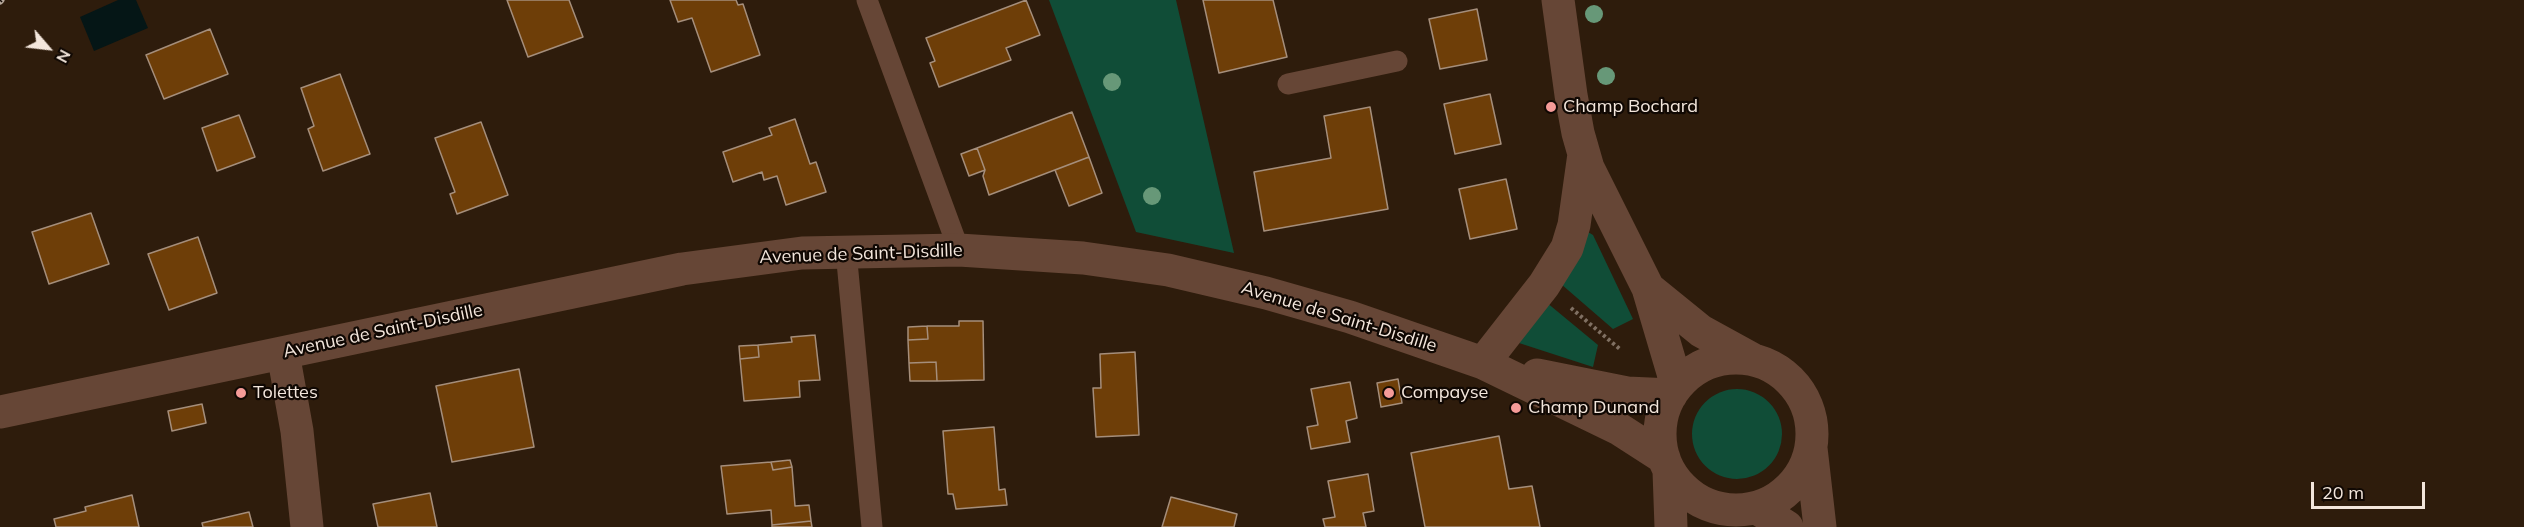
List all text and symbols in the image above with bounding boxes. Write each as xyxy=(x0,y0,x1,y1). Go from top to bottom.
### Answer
north arrow xyxy=(18,18,78,78)
text: N xyxy=(52,46,76,66)
place label: Champ Bochard xyxy=(1563,96,1698,118)
marker: Champ Bochard xyxy=(1544,100,1558,114)
street label: Avenue de Saint-Disdille xyxy=(759,240,963,268)
street label: Avenue de Saint-Disdille xyxy=(1239,277,1439,357)
street label: Avenue de Saint-Disdille xyxy=(281,299,485,363)
place label: Tolettes xyxy=(253,382,318,404)
place label: Compayse xyxy=(1401,382,1488,404)
marker: Tolettes xyxy=(234,386,248,400)
marker: Compayse xyxy=(1382,386,1396,400)
place label: Champ Dunand xyxy=(1528,397,1659,419)
marker: Champ Dunand xyxy=(1509,401,1523,415)
scale bar xyxy=(2314,470,2428,508)
text: 20 m xyxy=(2322,481,2364,504)

